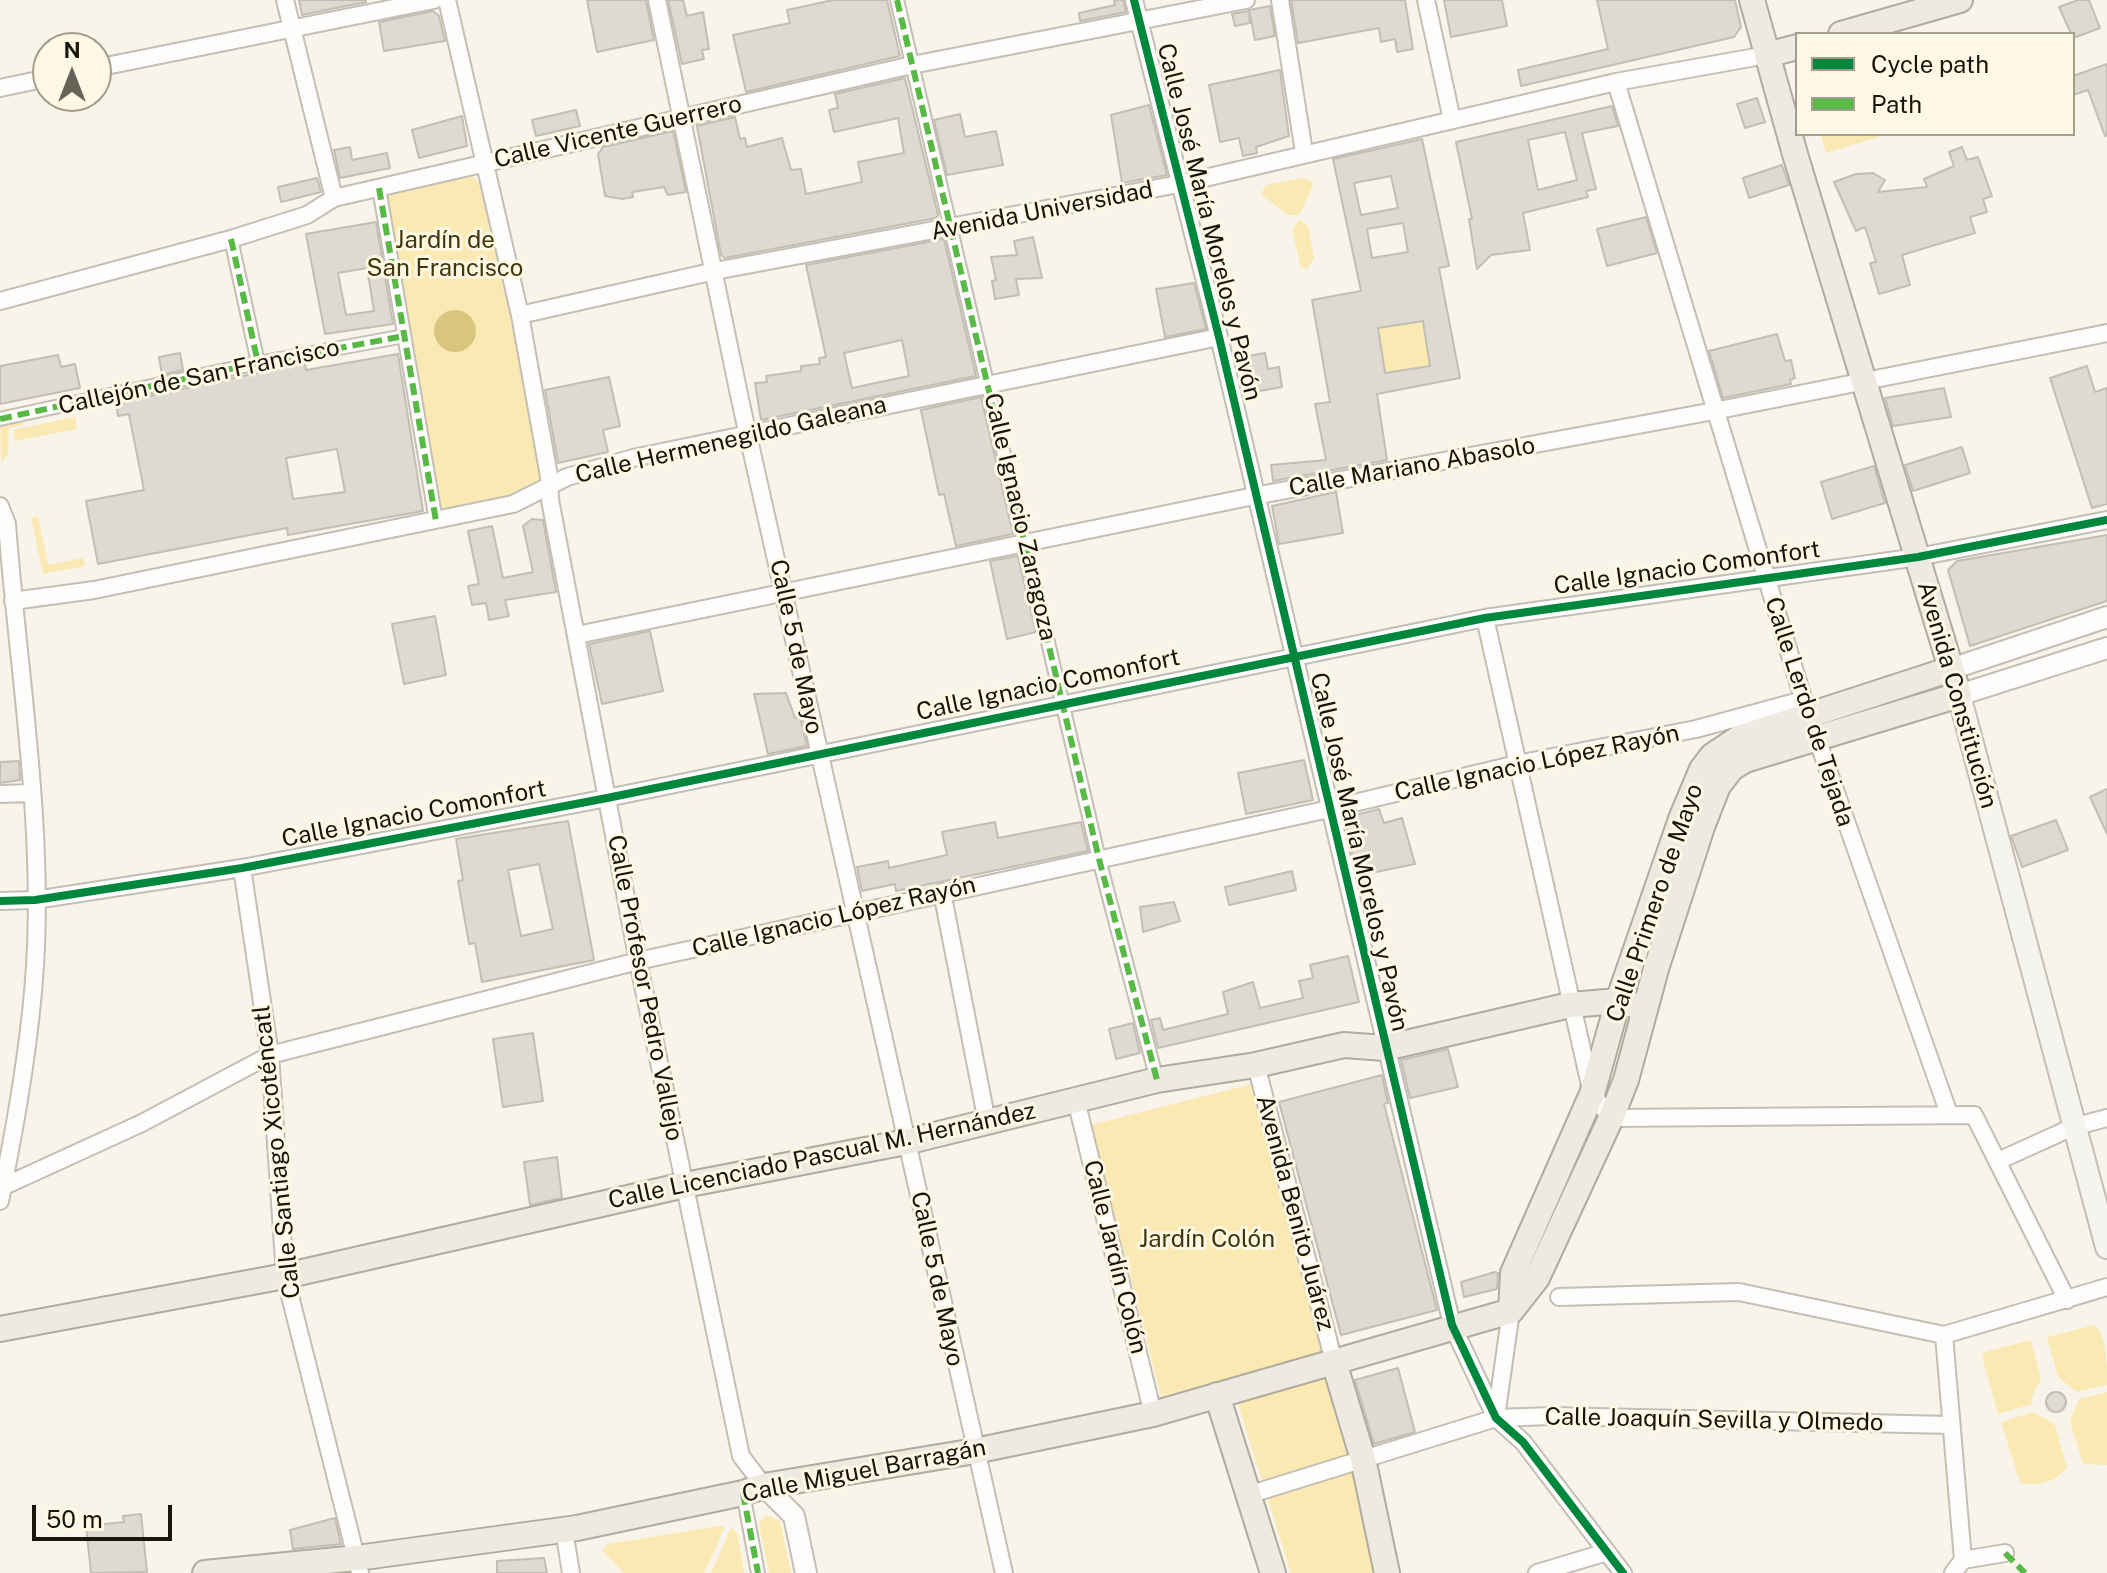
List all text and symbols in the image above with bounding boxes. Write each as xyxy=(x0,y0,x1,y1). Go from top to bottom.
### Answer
north arrow xyxy=(32,32,112,112)
legend xyxy=(1795,32,2075,136)
text: N xyxy=(63,37,81,63)
street label: Calle José María Morelos y Pavón xyxy=(1151,40,1267,404)
text: Cycle path xyxy=(1871,50,1989,78)
street label: Calle Vicente Guerrero xyxy=(491,90,745,174)
text: Path xyxy=(1871,90,1922,118)
street label: Avenida Universidad xyxy=(929,175,1155,247)
park label: Jardín de San Francisco xyxy=(367,227,523,283)
street label: Callejón de San Francisco xyxy=(56,333,342,421)
street label: Calle Hermenegildo Galeana xyxy=(573,390,889,490)
street label: Calle Ignacio Zaragoza xyxy=(977,390,1063,644)
street label: Calle Mariano Abasolo xyxy=(1287,431,1537,503)
street label: Calle Ignacio Comonfort xyxy=(1552,535,1822,601)
street label: Calle 5 de Mayo xyxy=(763,557,829,737)
street label: Avenida Constitución xyxy=(1911,578,2003,812)
street label: Calle Lerdo de Tejada xyxy=(1758,594,1860,830)
street label: Calle Ignacio Comonfort xyxy=(914,643,1182,727)
street label: Calle José María Morelos y Pavón xyxy=(1304,670,1414,1034)
street label: Calle Ignacio López Rayón xyxy=(1392,719,1682,807)
street label: Calle Ignacio Comonfort xyxy=(279,774,549,854)
street label: Calle Primero de Mayo xyxy=(1601,780,1709,1026)
street label: Calle Profesor Pedro Vallejo xyxy=(601,833,689,1143)
street label: Calle Ignacio López Rayón xyxy=(689,870,979,964)
street label: Calle Santiago Xicoténcatl xyxy=(247,1004,307,1300)
street label: Avenida Benito Juárez xyxy=(1250,1092,1340,1334)
street label: Calle Licenciado Pascual M. Hernández xyxy=(606,1097,1038,1215)
street label: Calle Jardín Colón xyxy=(1077,1157,1153,1357)
street label: Calle 5 de Mayo xyxy=(904,1189,970,1369)
park label: Jardín Colón xyxy=(1139,1226,1275,1254)
street label: Calle Joaquín Sevilla y Olmedo xyxy=(1544,1403,1884,1437)
street label: Calle Miguel Barragán xyxy=(740,1433,988,1509)
scale bar xyxy=(36,1489,176,1539)
text: 50 m xyxy=(46,1505,103,1533)

